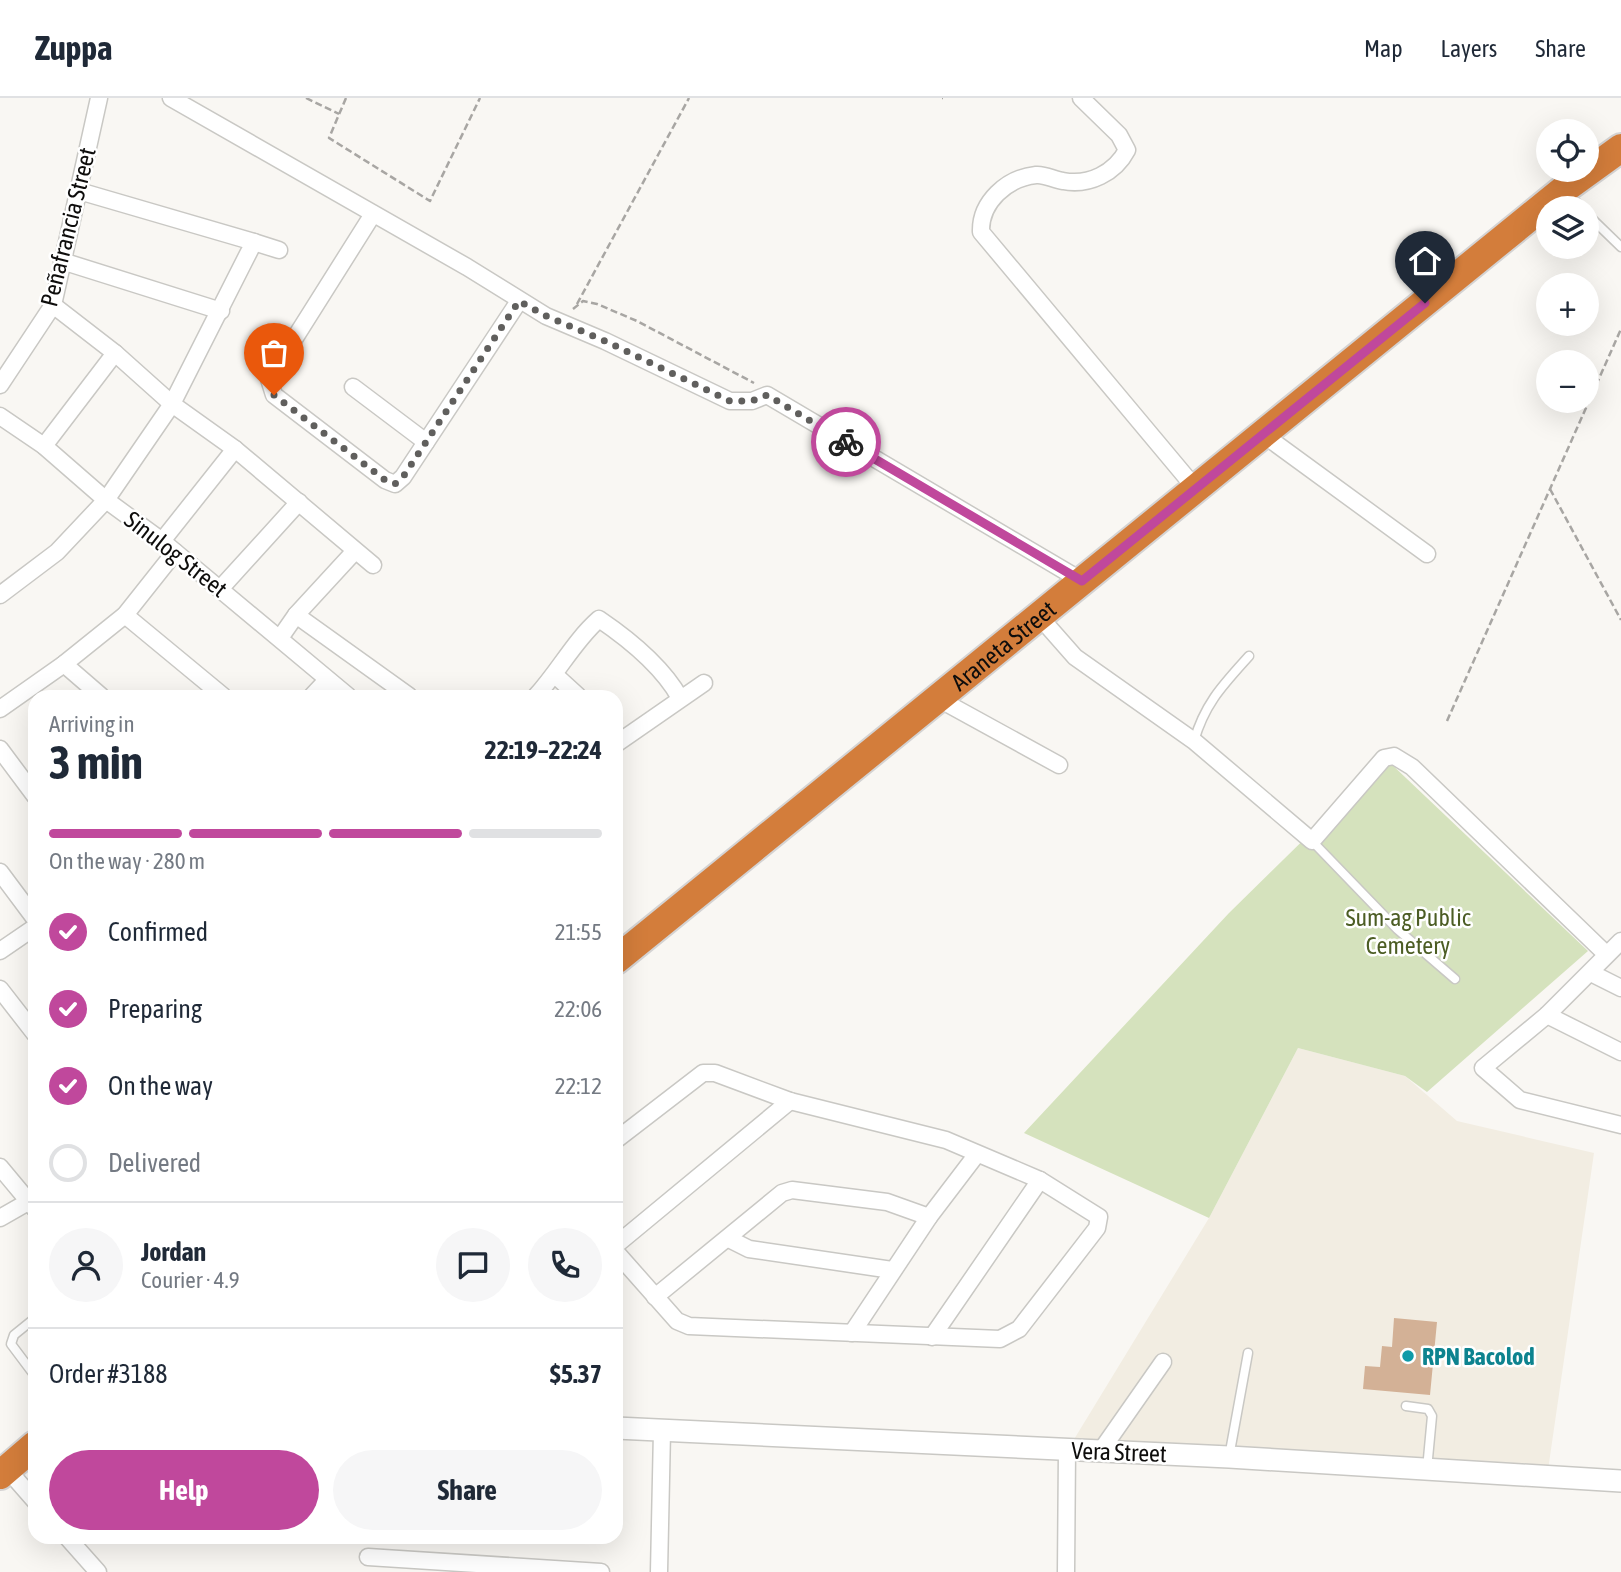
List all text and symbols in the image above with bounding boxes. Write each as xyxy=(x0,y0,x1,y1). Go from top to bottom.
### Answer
text: Zuppa xyxy=(35,29,112,67)
text: Map xyxy=(1364,35,1403,62)
text: Layers xyxy=(1441,35,1497,62)
text: Share xyxy=(1535,35,1586,62)
map controls xyxy=(1536,119,1599,413)
button: locate xyxy=(1536,119,1599,182)
street label: Peñafrancia Street xyxy=(35,145,101,309)
button: layers xyxy=(1536,196,1599,259)
pin xyxy=(1395,231,1455,303)
icon: home xyxy=(1406,242,1444,280)
button: + xyxy=(1536,273,1599,336)
pin xyxy=(244,323,304,395)
icon: bag xyxy=(255,334,293,372)
button: − xyxy=(1536,350,1599,413)
courier xyxy=(811,407,881,477)
icon: bike xyxy=(827,423,865,461)
street label: Sinulog Street xyxy=(119,506,233,602)
street label: Araneta Street xyxy=(946,595,1061,695)
text: Arriving in xyxy=(49,711,135,737)
text: 22:19–22:24 xyxy=(485,735,602,765)
text: 3 min xyxy=(49,736,143,789)
text: On the way · 280 m xyxy=(49,848,205,874)
park label: Sum-ag Public Cemetery xyxy=(1345,904,1471,959)
icon: check xyxy=(49,913,87,951)
text: Confirmed xyxy=(108,917,208,947)
text: 21:55 xyxy=(555,919,602,945)
icon: check xyxy=(49,990,87,1028)
text: Preparing xyxy=(108,994,202,1024)
text: 22:06 xyxy=(554,996,602,1022)
icon: check xyxy=(49,1067,87,1105)
text: On the way xyxy=(108,1071,213,1101)
text: 22:12 xyxy=(555,1073,602,1099)
text: Delivered xyxy=(108,1148,201,1178)
button: person xyxy=(49,1228,123,1302)
button: chat xyxy=(436,1228,510,1302)
button: phone xyxy=(528,1228,602,1302)
text: Jordan xyxy=(141,1237,206,1267)
text: Courier · 4.9 xyxy=(141,1267,240,1293)
place label: RPN Bacolod xyxy=(1422,1343,1535,1370)
marker: RPN Bacolod xyxy=(1400,1348,1416,1364)
text: Order #3188 xyxy=(49,1359,168,1389)
text: $5.37 xyxy=(550,1359,602,1389)
street label: Vera Street xyxy=(1071,1437,1167,1467)
button: Help xyxy=(49,1450,319,1530)
button: Share xyxy=(333,1450,602,1530)

